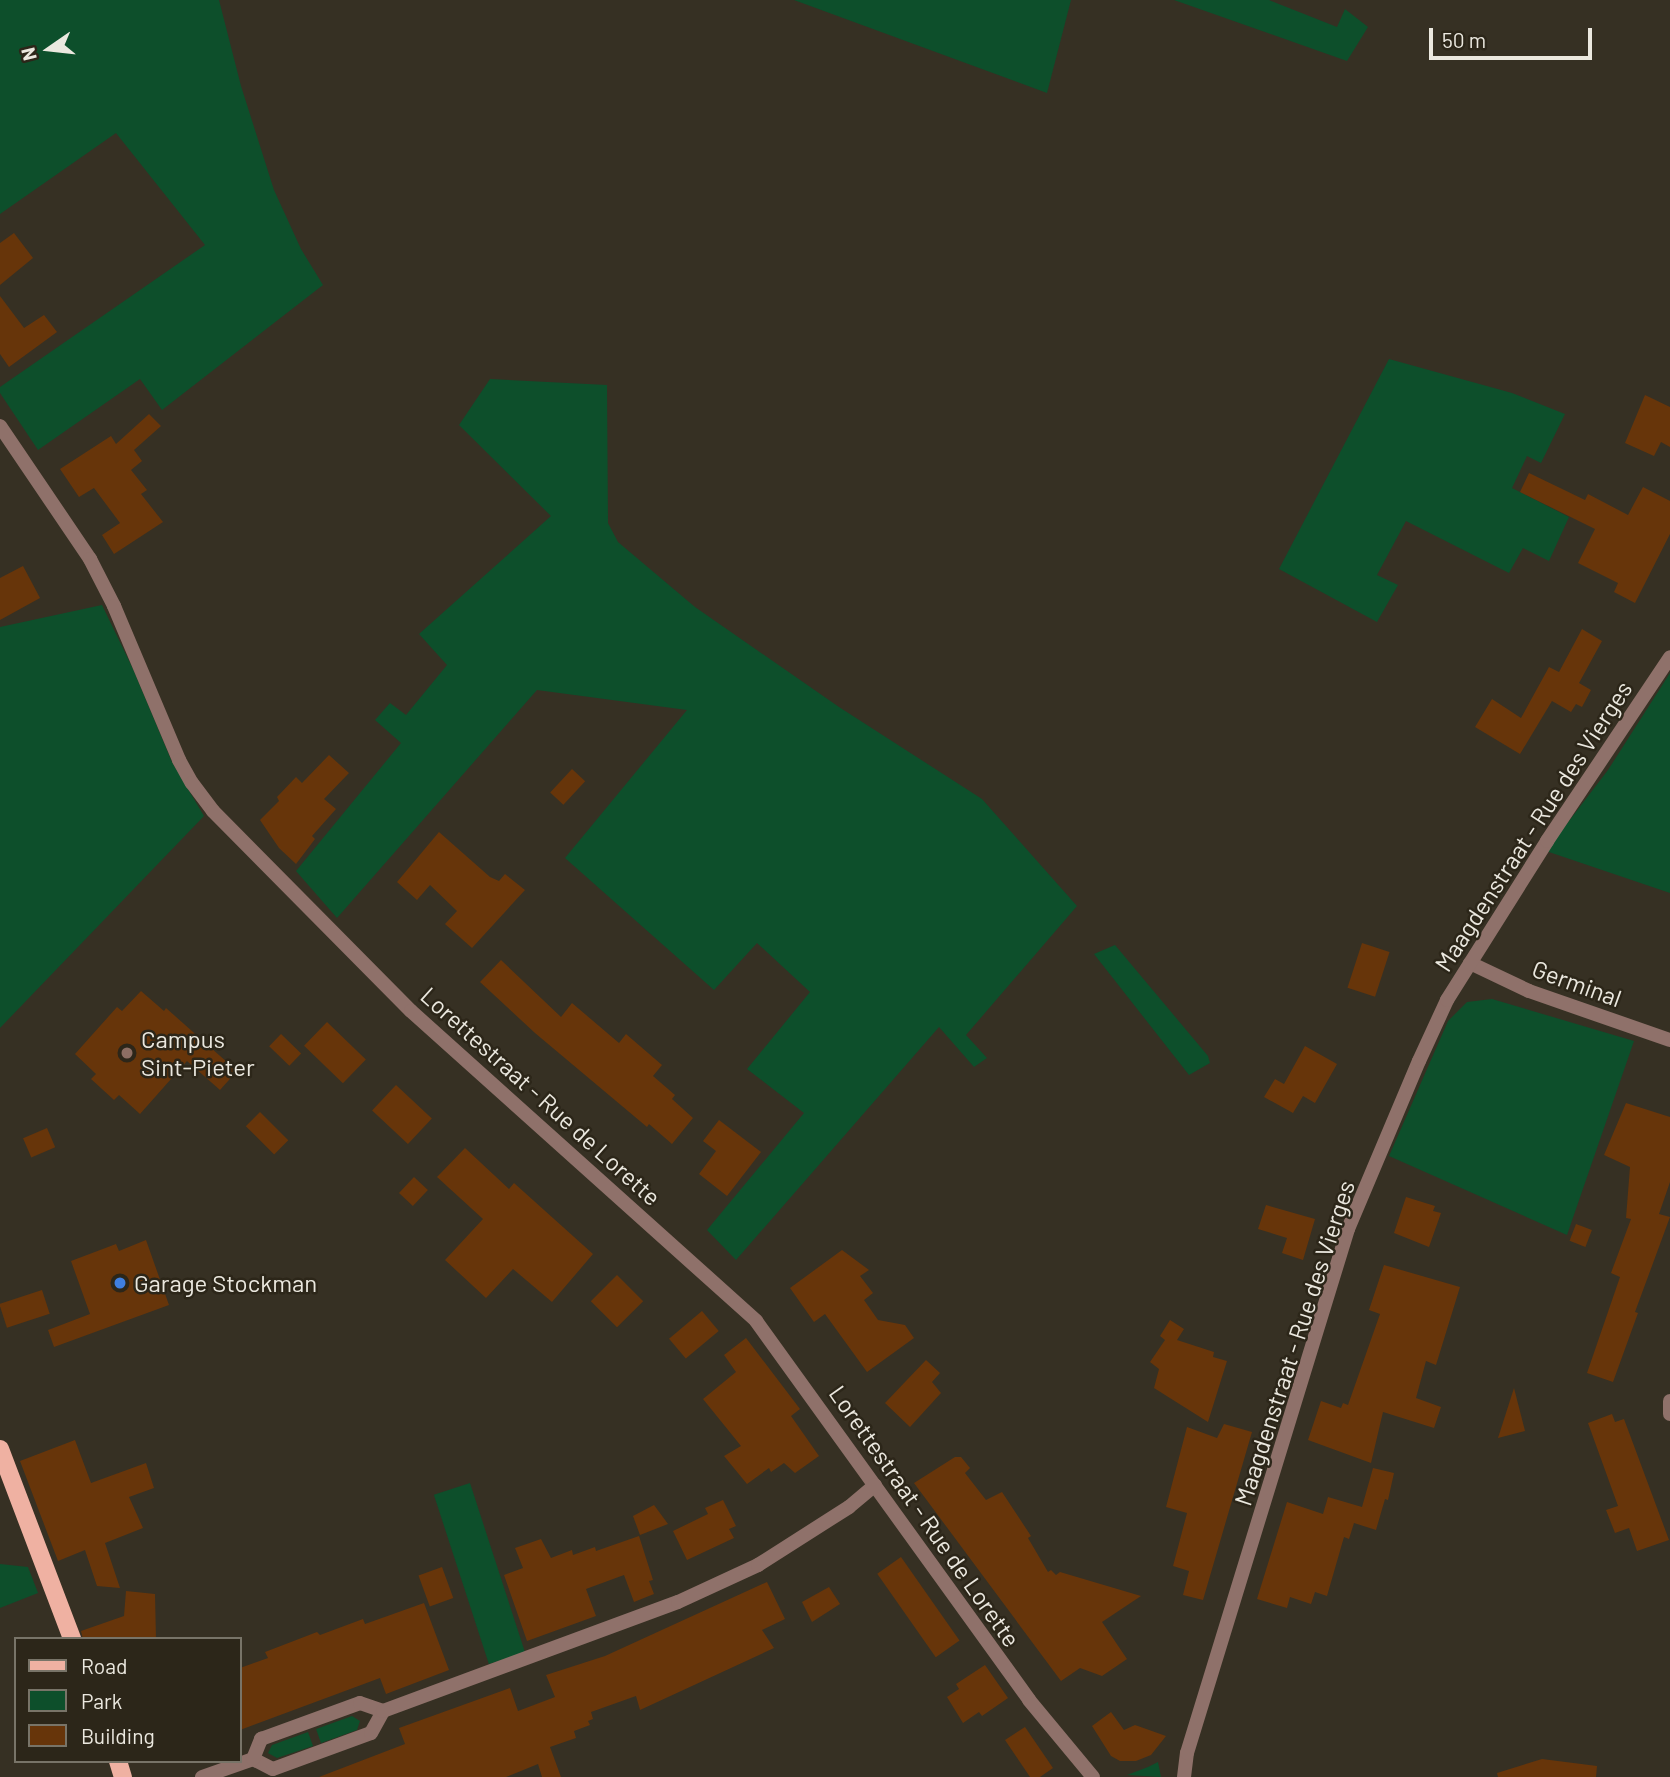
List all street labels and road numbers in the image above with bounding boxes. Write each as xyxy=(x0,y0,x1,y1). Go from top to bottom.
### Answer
street label: Maagdenstraat - Rue des Vierges xyxy=(1428,676,1638,976)
street label: Germinal xyxy=(1528,954,1626,1012)
street label: Lorettestraat - Rue de Lorette xyxy=(415,981,667,1211)
street label: Maagdenstraat - Rue des Vierges xyxy=(1228,1177,1360,1509)
street label: Lorettestraat - Rue de Lorette xyxy=(824,1380,1026,1652)

